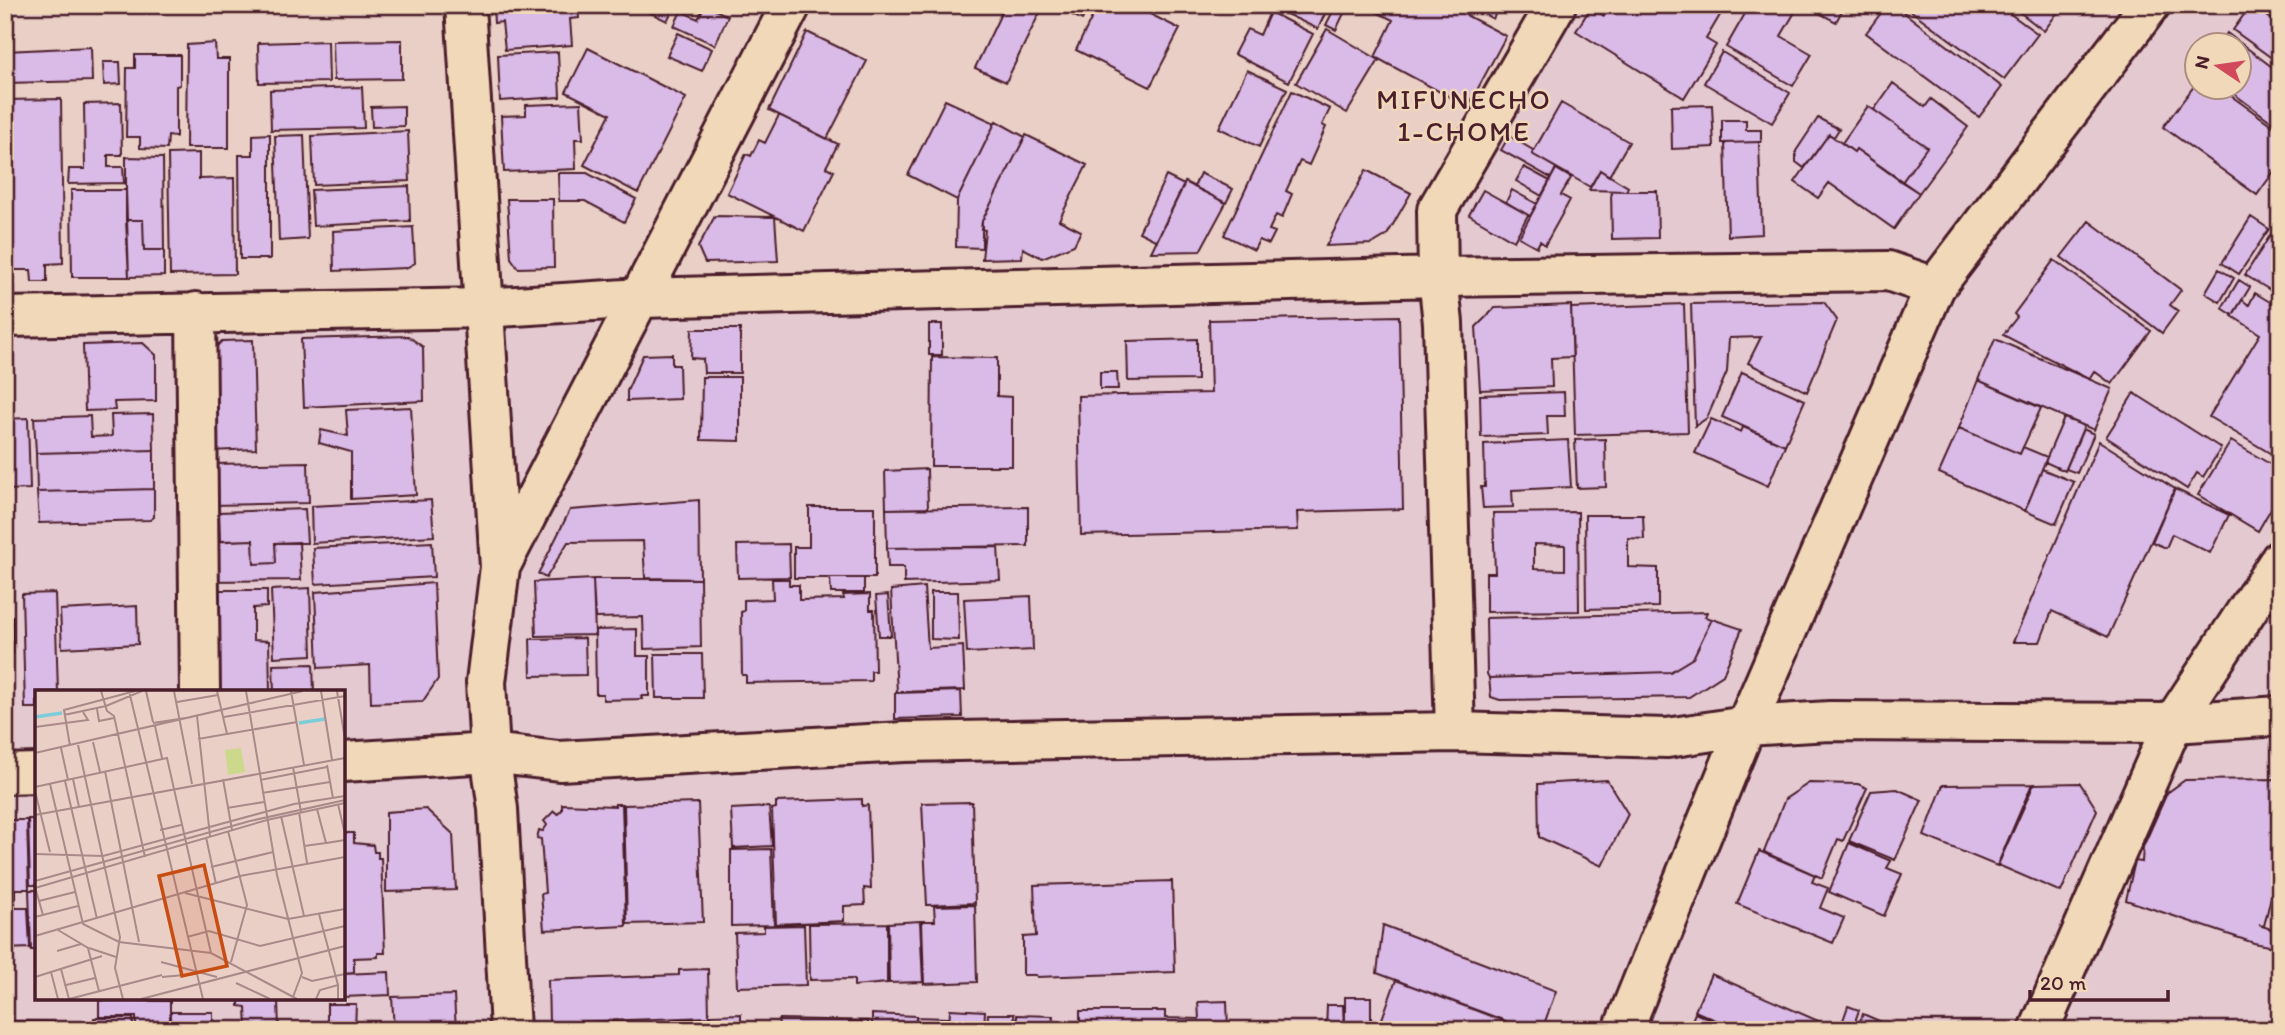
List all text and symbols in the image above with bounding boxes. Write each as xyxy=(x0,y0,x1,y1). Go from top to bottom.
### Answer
north arrow xyxy=(2184,32,2254,102)
text: N xyxy=(2189,53,2215,71)
district label: MIFUNECHO 1-CHOME xyxy=(1376,82,1552,148)
inset map xyxy=(35,690,345,1000)
scale bar xyxy=(2030,958,2168,1002)
text: 20 m xyxy=(2040,970,2087,995)

